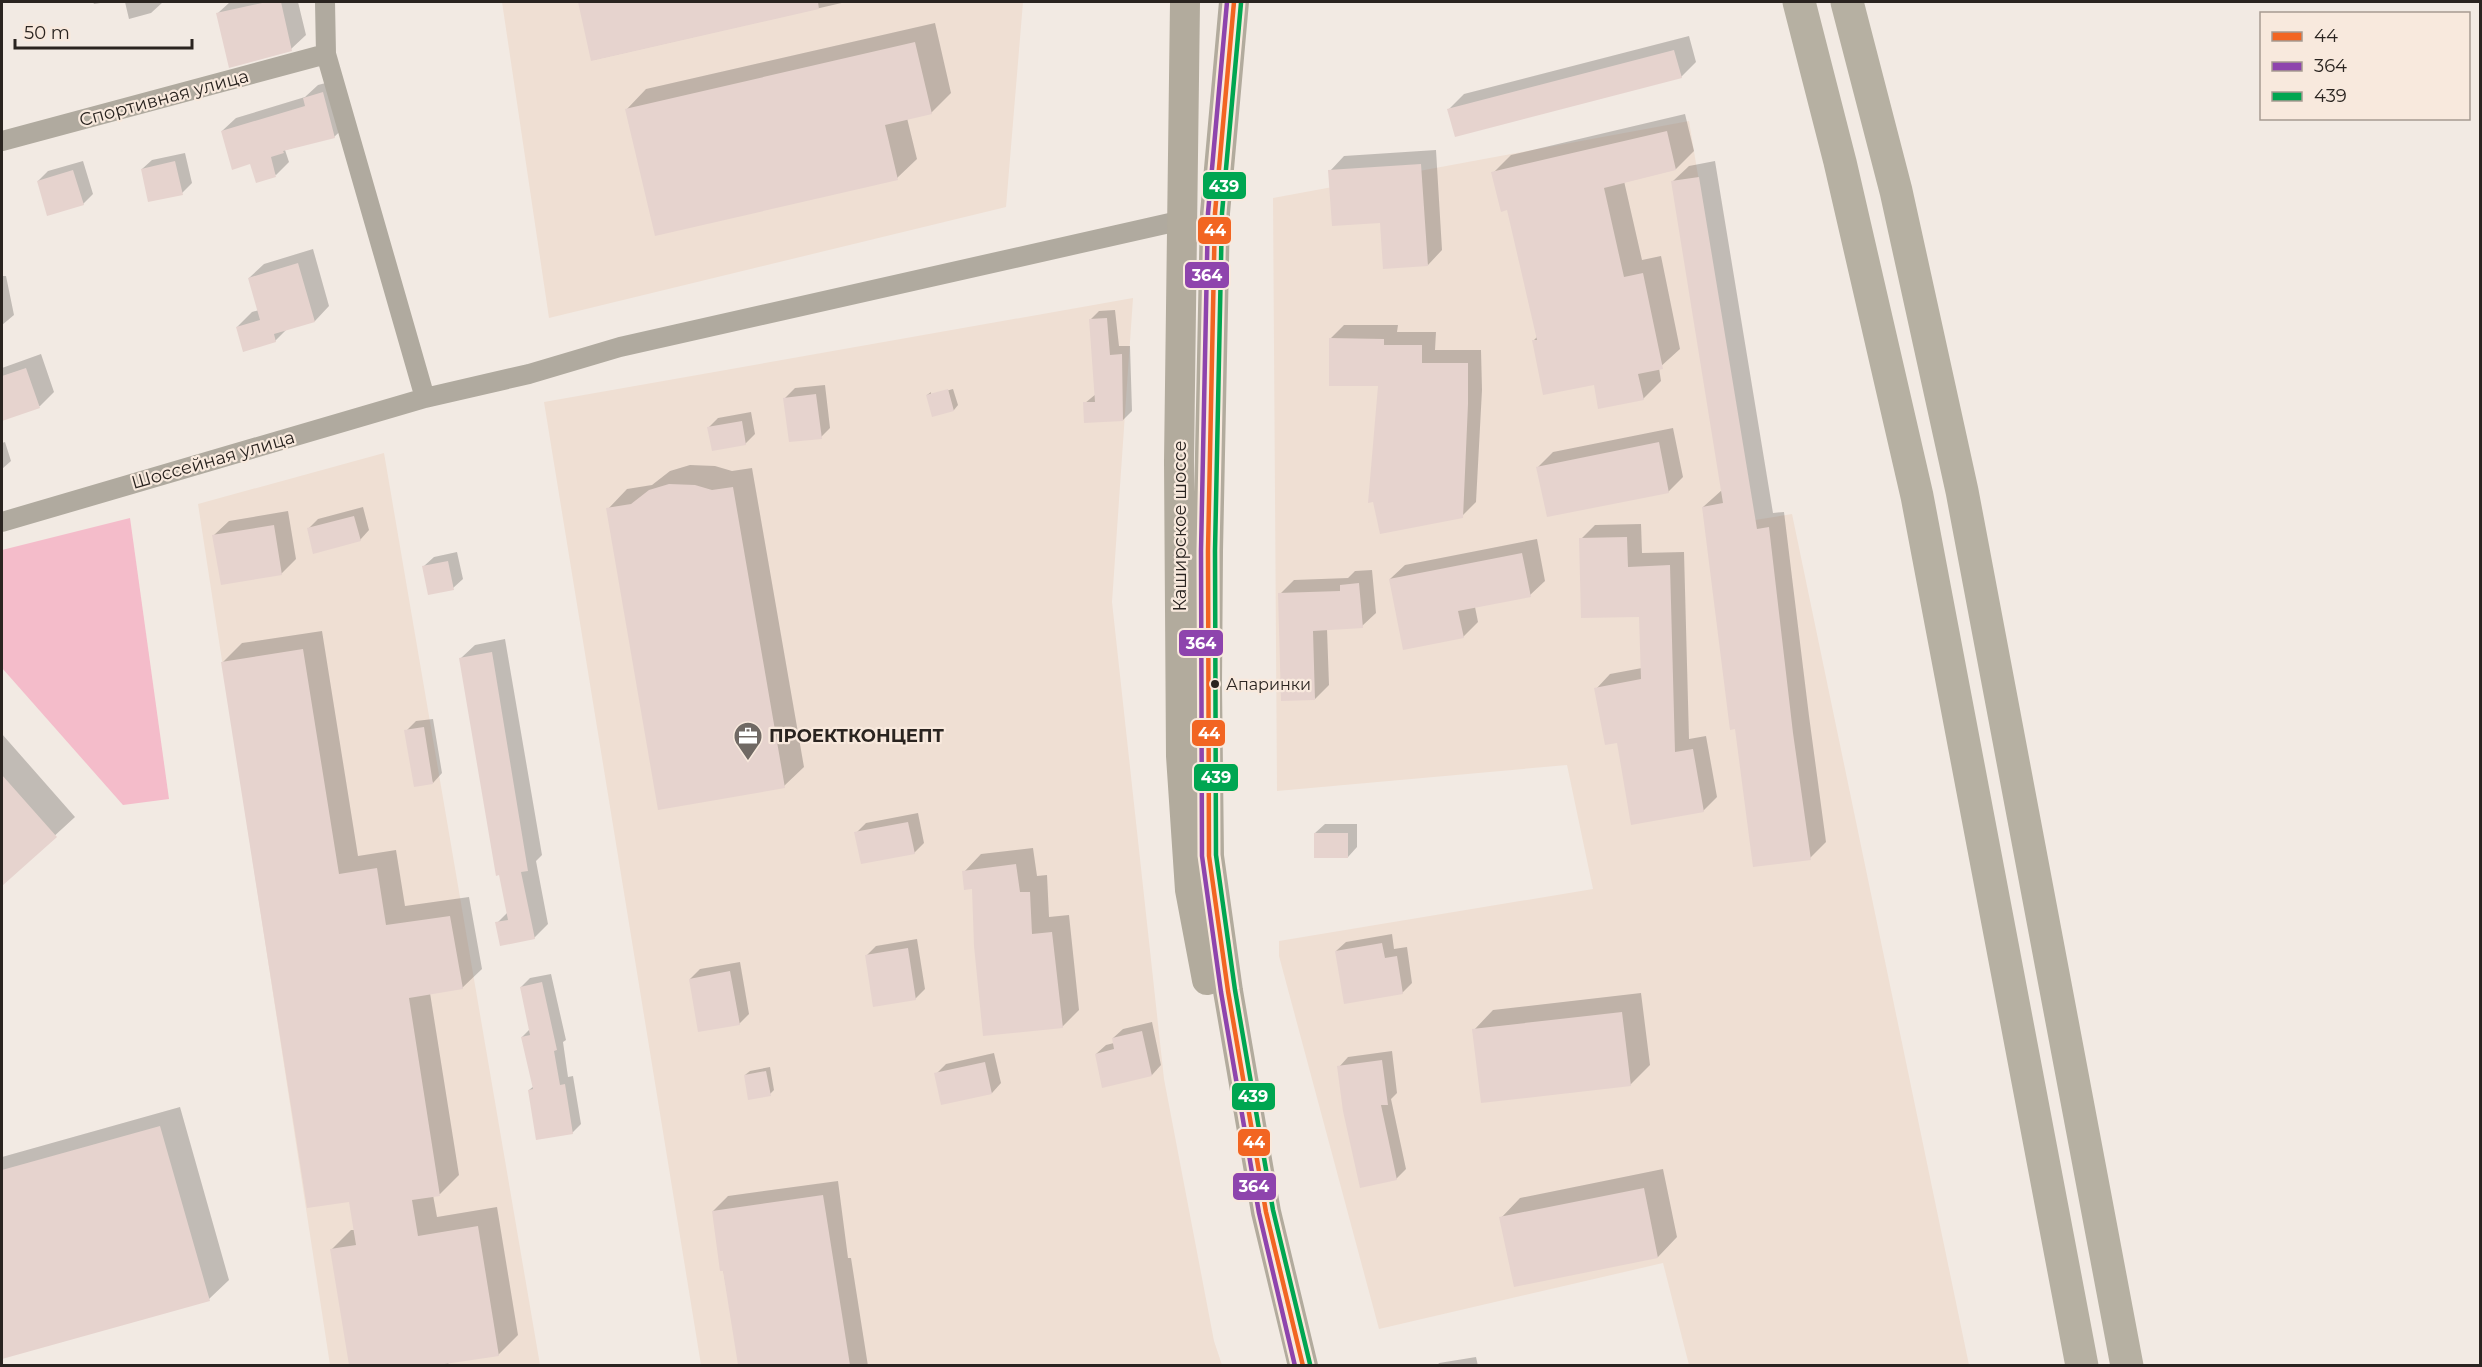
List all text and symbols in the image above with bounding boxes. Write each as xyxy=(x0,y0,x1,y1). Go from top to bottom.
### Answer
scale bar xyxy=(15,12,192,50)
legend xyxy=(2260,12,2470,120)
text: 50 m xyxy=(24,22,70,44)
text: 44 xyxy=(2314,25,2338,47)
text: 364 xyxy=(2314,55,2347,77)
street label: Спортивная улица xyxy=(77,65,251,131)
text: 439 xyxy=(2314,85,2347,107)
line badge: 439 xyxy=(1202,171,1247,200)
text: 439 xyxy=(1209,177,1239,196)
line badge: 44 xyxy=(1197,216,1232,245)
text: 44 xyxy=(1204,221,1226,240)
line badge: 364 xyxy=(1184,261,1230,289)
text: 364 xyxy=(1191,266,1222,285)
street label: Шоссейная улица xyxy=(129,426,297,494)
street label: Каширское шоссе xyxy=(1169,440,1191,612)
line badge: 364 xyxy=(1178,629,1224,657)
text: 364 xyxy=(1185,634,1216,653)
place label: Апаринки xyxy=(1226,675,1311,694)
marker: Апаринки xyxy=(1209,678,1221,690)
line badge: 44 xyxy=(1191,719,1226,747)
office icon: ПРОЕКТКОНЦЕПТ xyxy=(732,720,764,762)
text: 44 xyxy=(1198,724,1220,743)
place label: ПРОЕКТКОНЦЕПТ xyxy=(769,725,945,747)
line badge: 439 xyxy=(1193,763,1239,792)
text: 439 xyxy=(1201,768,1231,787)
line badge: 439 xyxy=(1231,1082,1276,1111)
text: 439 xyxy=(1238,1087,1268,1106)
line badge: 44 xyxy=(1237,1128,1271,1157)
text: 44 xyxy=(1243,1133,1265,1152)
line badge: 364 xyxy=(1232,1172,1277,1201)
text: 364 xyxy=(1238,1177,1269,1196)

